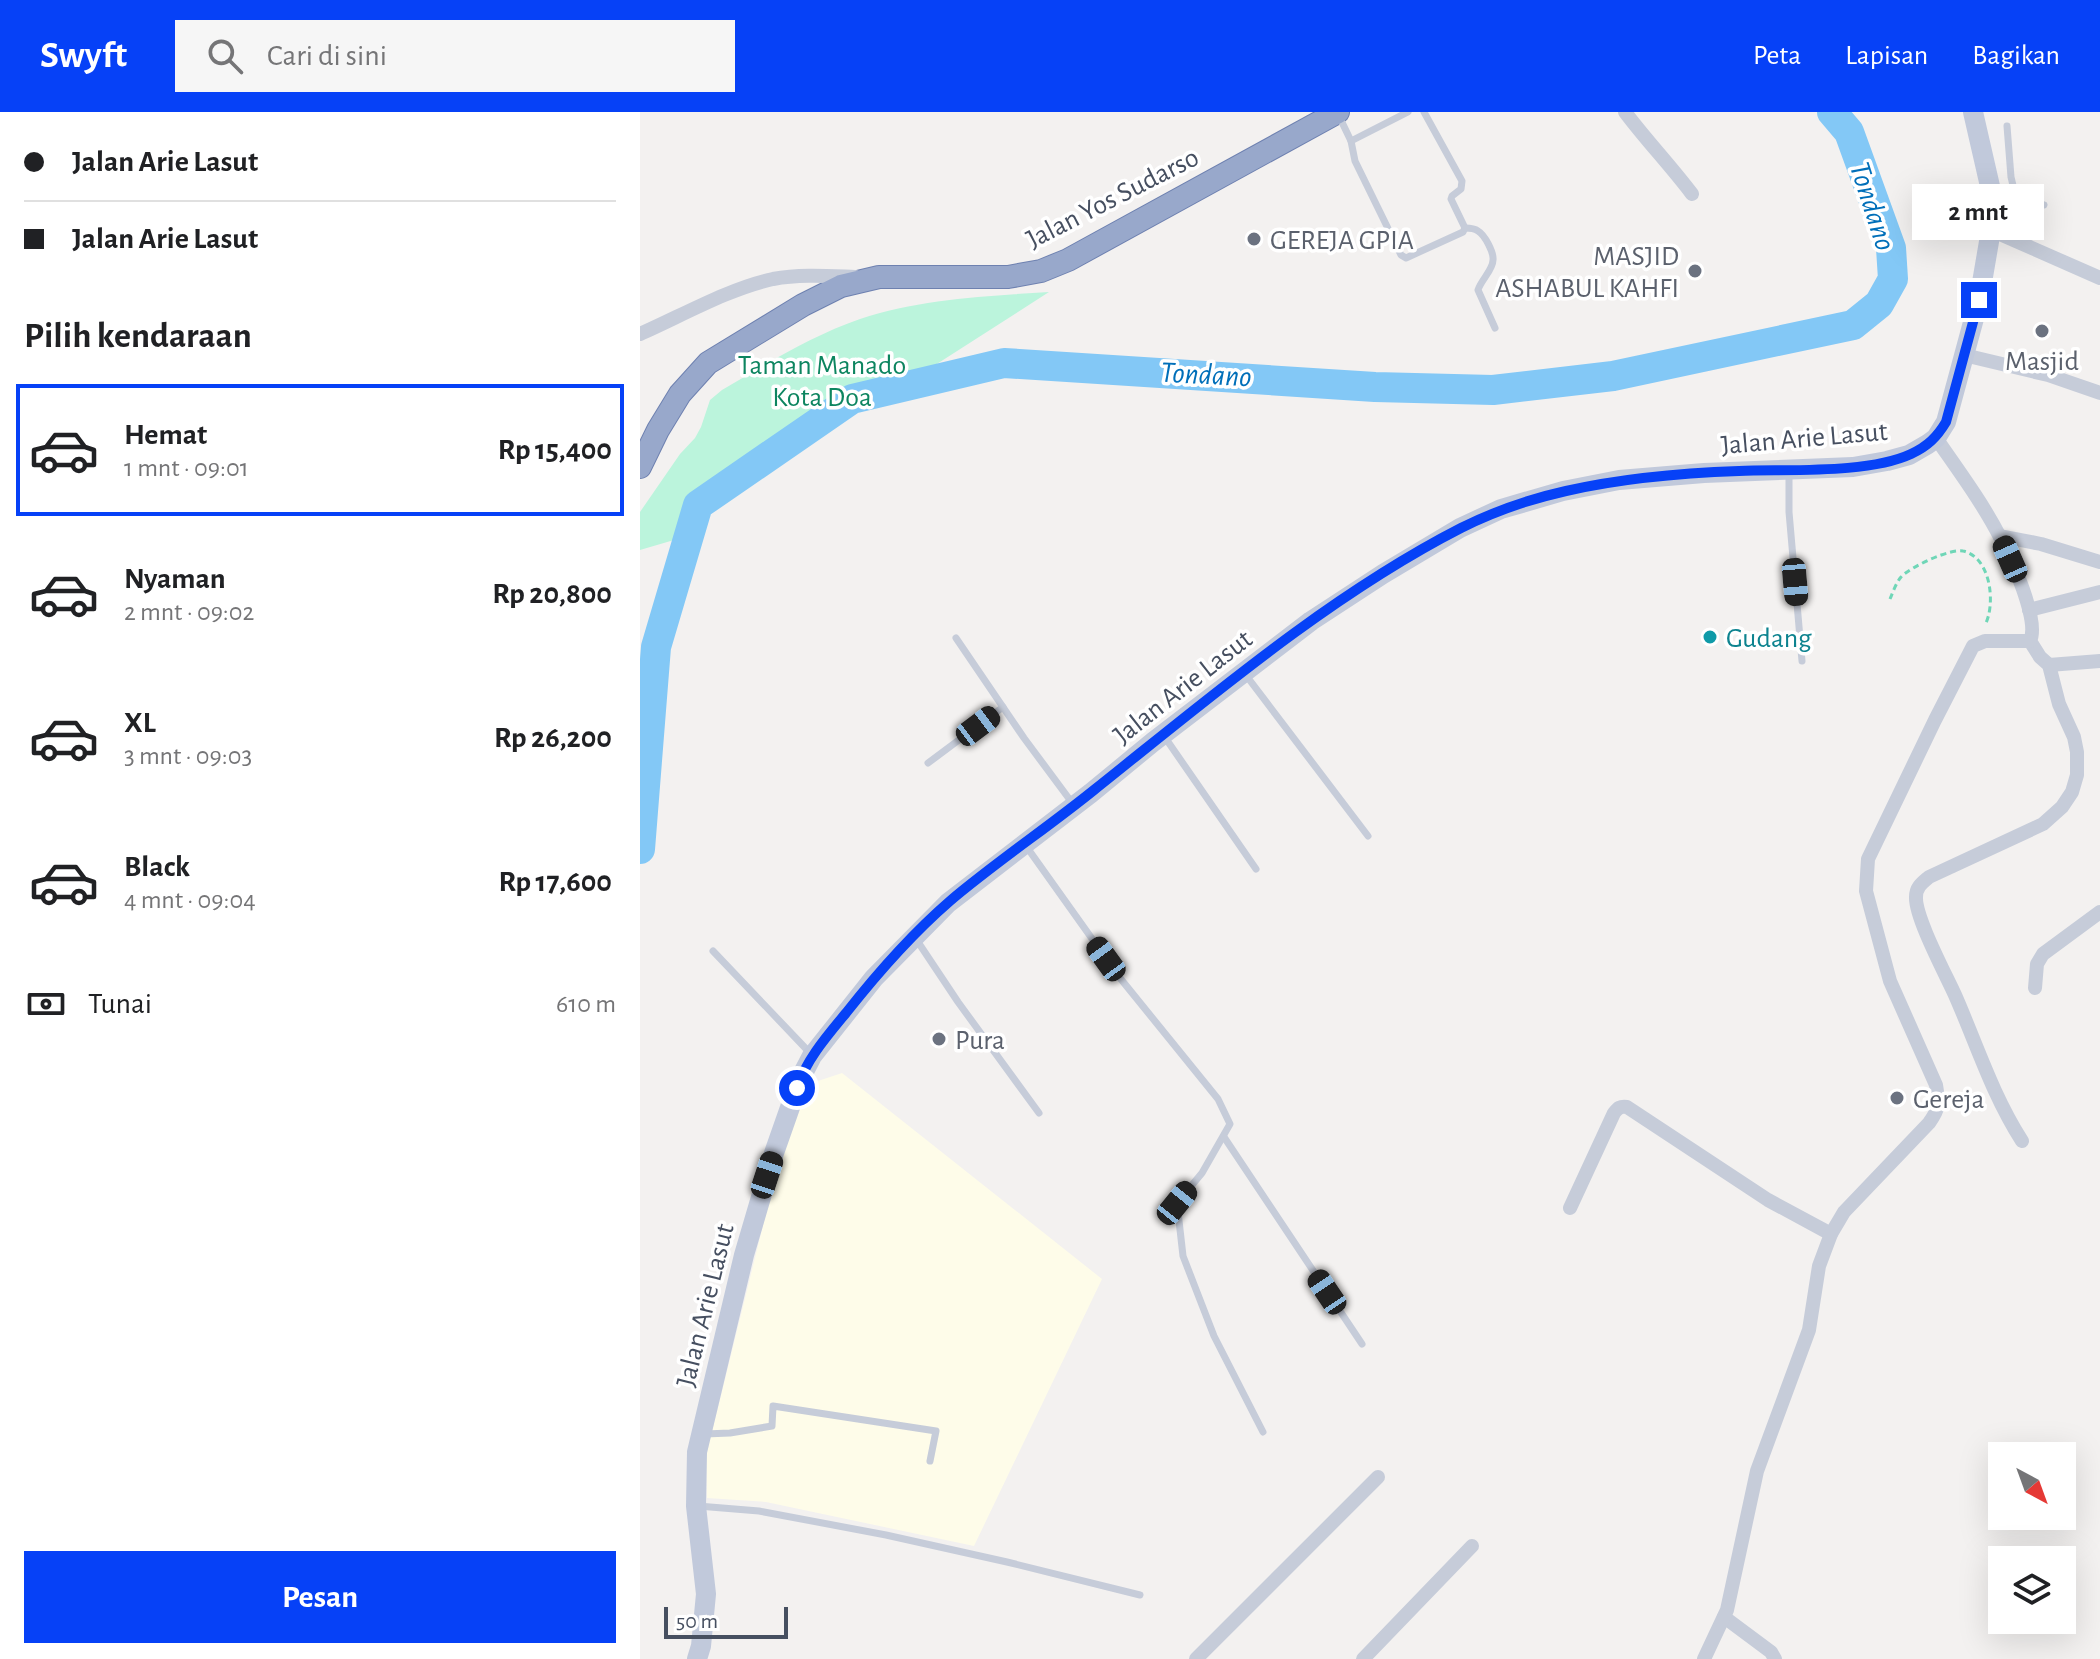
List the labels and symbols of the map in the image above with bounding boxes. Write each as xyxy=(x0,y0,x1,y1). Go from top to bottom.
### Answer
street label: Jalan Yos Sudarso xyxy=(1022,143,1204,254)
water label: Tondano xyxy=(1844,158,1900,254)
callout: 2 mnt xyxy=(1913,184,2045,240)
place label: GEREJA GPIA xyxy=(1270,227,1414,255)
marker: GEREJA GPIA xyxy=(1245,230,1263,248)
place label: MASJID ASHABUL KAHFI xyxy=(1495,243,1679,303)
marker: MASJID ASHABUL KAHFI xyxy=(1686,262,1704,280)
route end xyxy=(1961,282,1997,318)
marker: Masjid xyxy=(2033,322,2051,340)
place label: Masjid xyxy=(2005,348,2079,376)
park label: Taman Manado Kota Doa xyxy=(738,352,906,412)
water label: Tondano xyxy=(1160,358,1252,392)
street label: Jalan Arie Lasut xyxy=(1720,418,1889,460)
car xyxy=(1989,532,2031,586)
car xyxy=(1781,557,1809,607)
street label: Jalan Arie Lasut xyxy=(1109,625,1258,750)
place label: Gudang xyxy=(1726,625,1812,653)
marker: Gudang xyxy=(1701,628,1719,646)
car xyxy=(952,702,1004,750)
car xyxy=(1082,933,1130,985)
place label: Pura xyxy=(955,1027,1005,1055)
marker: Pura xyxy=(930,1030,948,1048)
route start xyxy=(779,1070,815,1106)
place label: Gereja xyxy=(1913,1086,1984,1114)
marker: Gereja xyxy=(1888,1089,1906,1107)
car xyxy=(748,1148,786,1202)
car xyxy=(1153,1177,1201,1229)
street label: Jalan Arie Lasut xyxy=(672,1221,740,1390)
car xyxy=(1304,1265,1350,1319)
north arrow xyxy=(1988,1442,2076,1530)
scale bar xyxy=(664,1603,788,1639)

